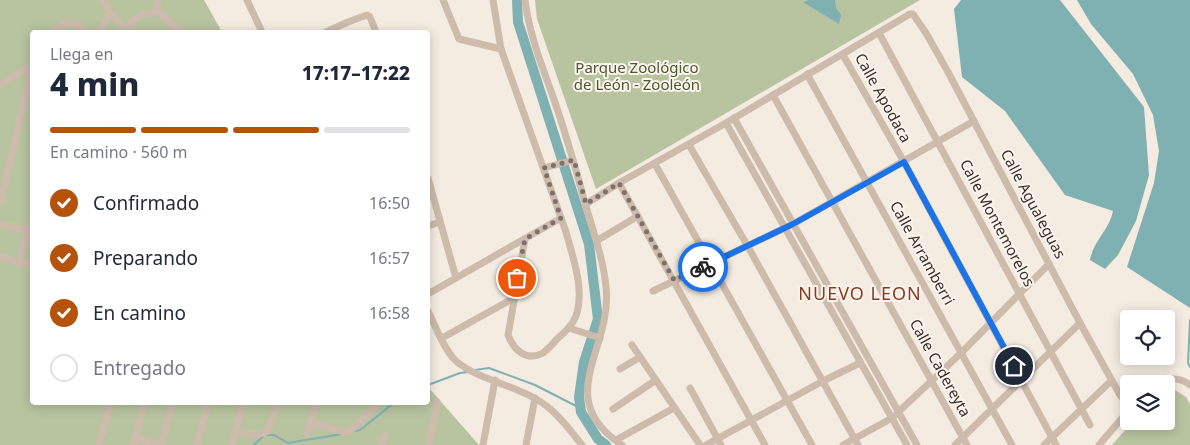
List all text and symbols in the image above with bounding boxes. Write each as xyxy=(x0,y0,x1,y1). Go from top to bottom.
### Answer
text: Llega en xyxy=(50,43,113,65)
street label: Calle Apodaca xyxy=(851,49,917,146)
park label: Parque Zoológico de León - Zooleón xyxy=(574,57,700,94)
text: 17:17–17:22 xyxy=(302,60,410,86)
text: 4 min xyxy=(50,62,139,105)
text: En camino · 560 m xyxy=(50,141,187,163)
street label: Calle Agualeguas xyxy=(997,145,1071,262)
street label: Calle Montemorelos xyxy=(956,155,1040,290)
icon: check xyxy=(50,189,78,217)
text: Confirmado xyxy=(93,190,199,216)
text: 16:50 xyxy=(369,192,410,214)
street label: Calle Arramberri xyxy=(886,197,960,308)
courier xyxy=(678,242,728,292)
icon: check xyxy=(50,244,78,272)
text: Preparando xyxy=(93,245,198,271)
text: 16:57 xyxy=(369,247,410,269)
icon: bike xyxy=(689,253,717,281)
pin xyxy=(496,257,538,299)
icon: bag xyxy=(503,264,531,292)
district label: NUEVO LEON xyxy=(798,281,922,305)
icon: check xyxy=(50,299,78,327)
text: En camino xyxy=(93,300,186,326)
text: 16:58 xyxy=(369,302,410,324)
map controls xyxy=(1120,310,1175,430)
button: locate xyxy=(1120,310,1175,365)
street label: Calle Cadereyta xyxy=(906,315,976,420)
pin xyxy=(993,345,1035,387)
icon: home xyxy=(1000,352,1028,380)
text: Entregado xyxy=(93,355,186,381)
button: layers xyxy=(1120,375,1175,430)

